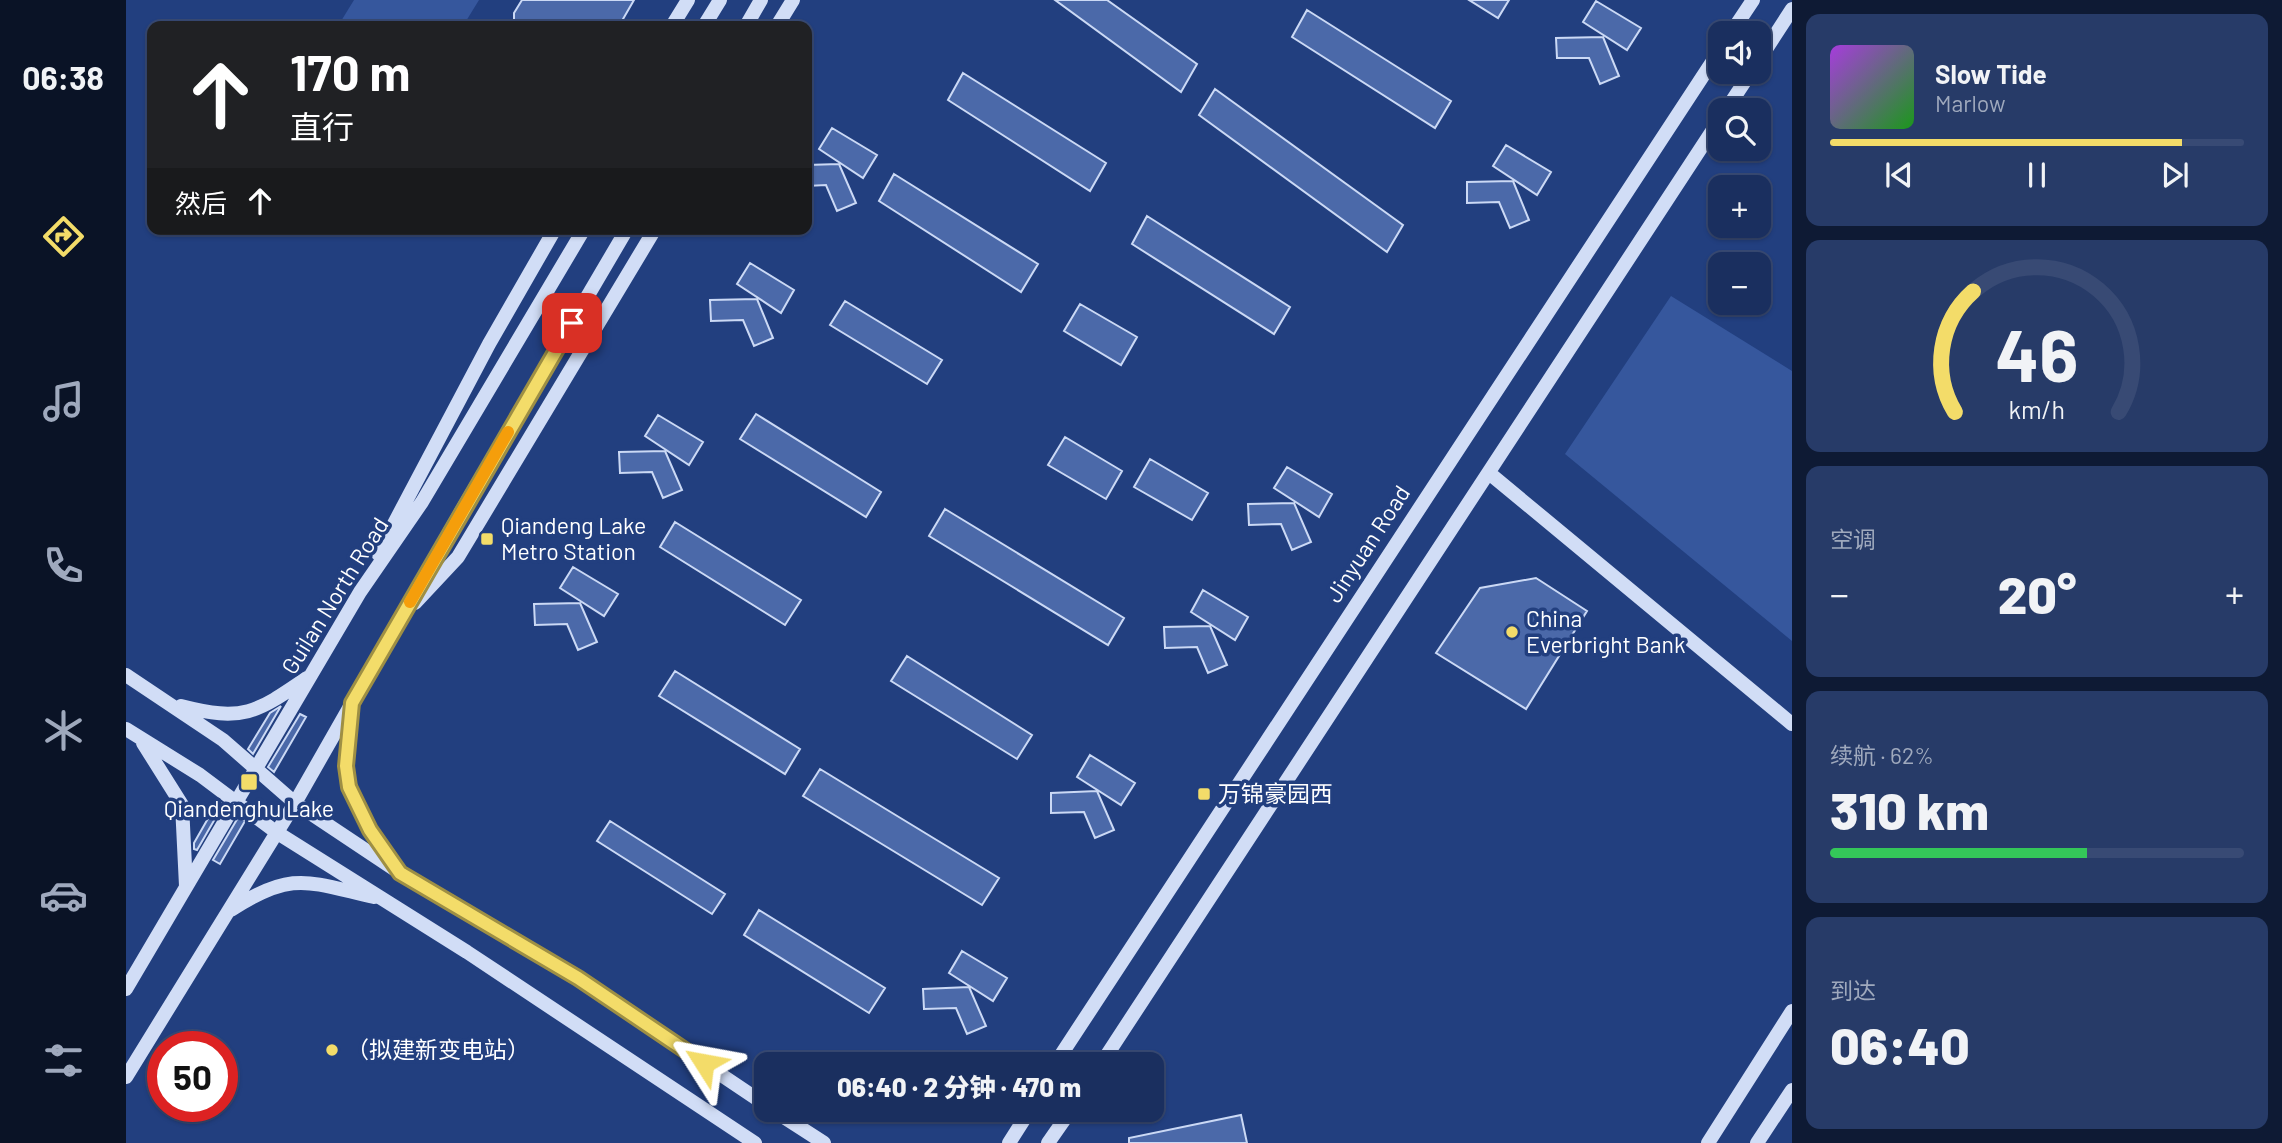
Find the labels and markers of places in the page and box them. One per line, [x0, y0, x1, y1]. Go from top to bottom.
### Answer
pin [542, 293, 602, 353]
place label: Qiandeng Lake Metro Station [501, 511, 646, 565]
marker: Qiandeng Lake Metro Station [479, 531, 495, 547]
place label: China Everbright Bank [1526, 604, 1685, 658]
marker: China Everbright Bank [1504, 624, 1520, 640]
marker: Qiandenghu Lake [239, 772, 259, 792]
place label: 万锦豪园西 [1218, 779, 1333, 807]
marker: 万锦豪园西 [1196, 786, 1212, 802]
place label: Qiandenghu Lake [164, 794, 334, 822]
place label: （拟建新变电站） [346, 1035, 530, 1063]
marker: （拟建新变电站） [324, 1042, 340, 1058]

